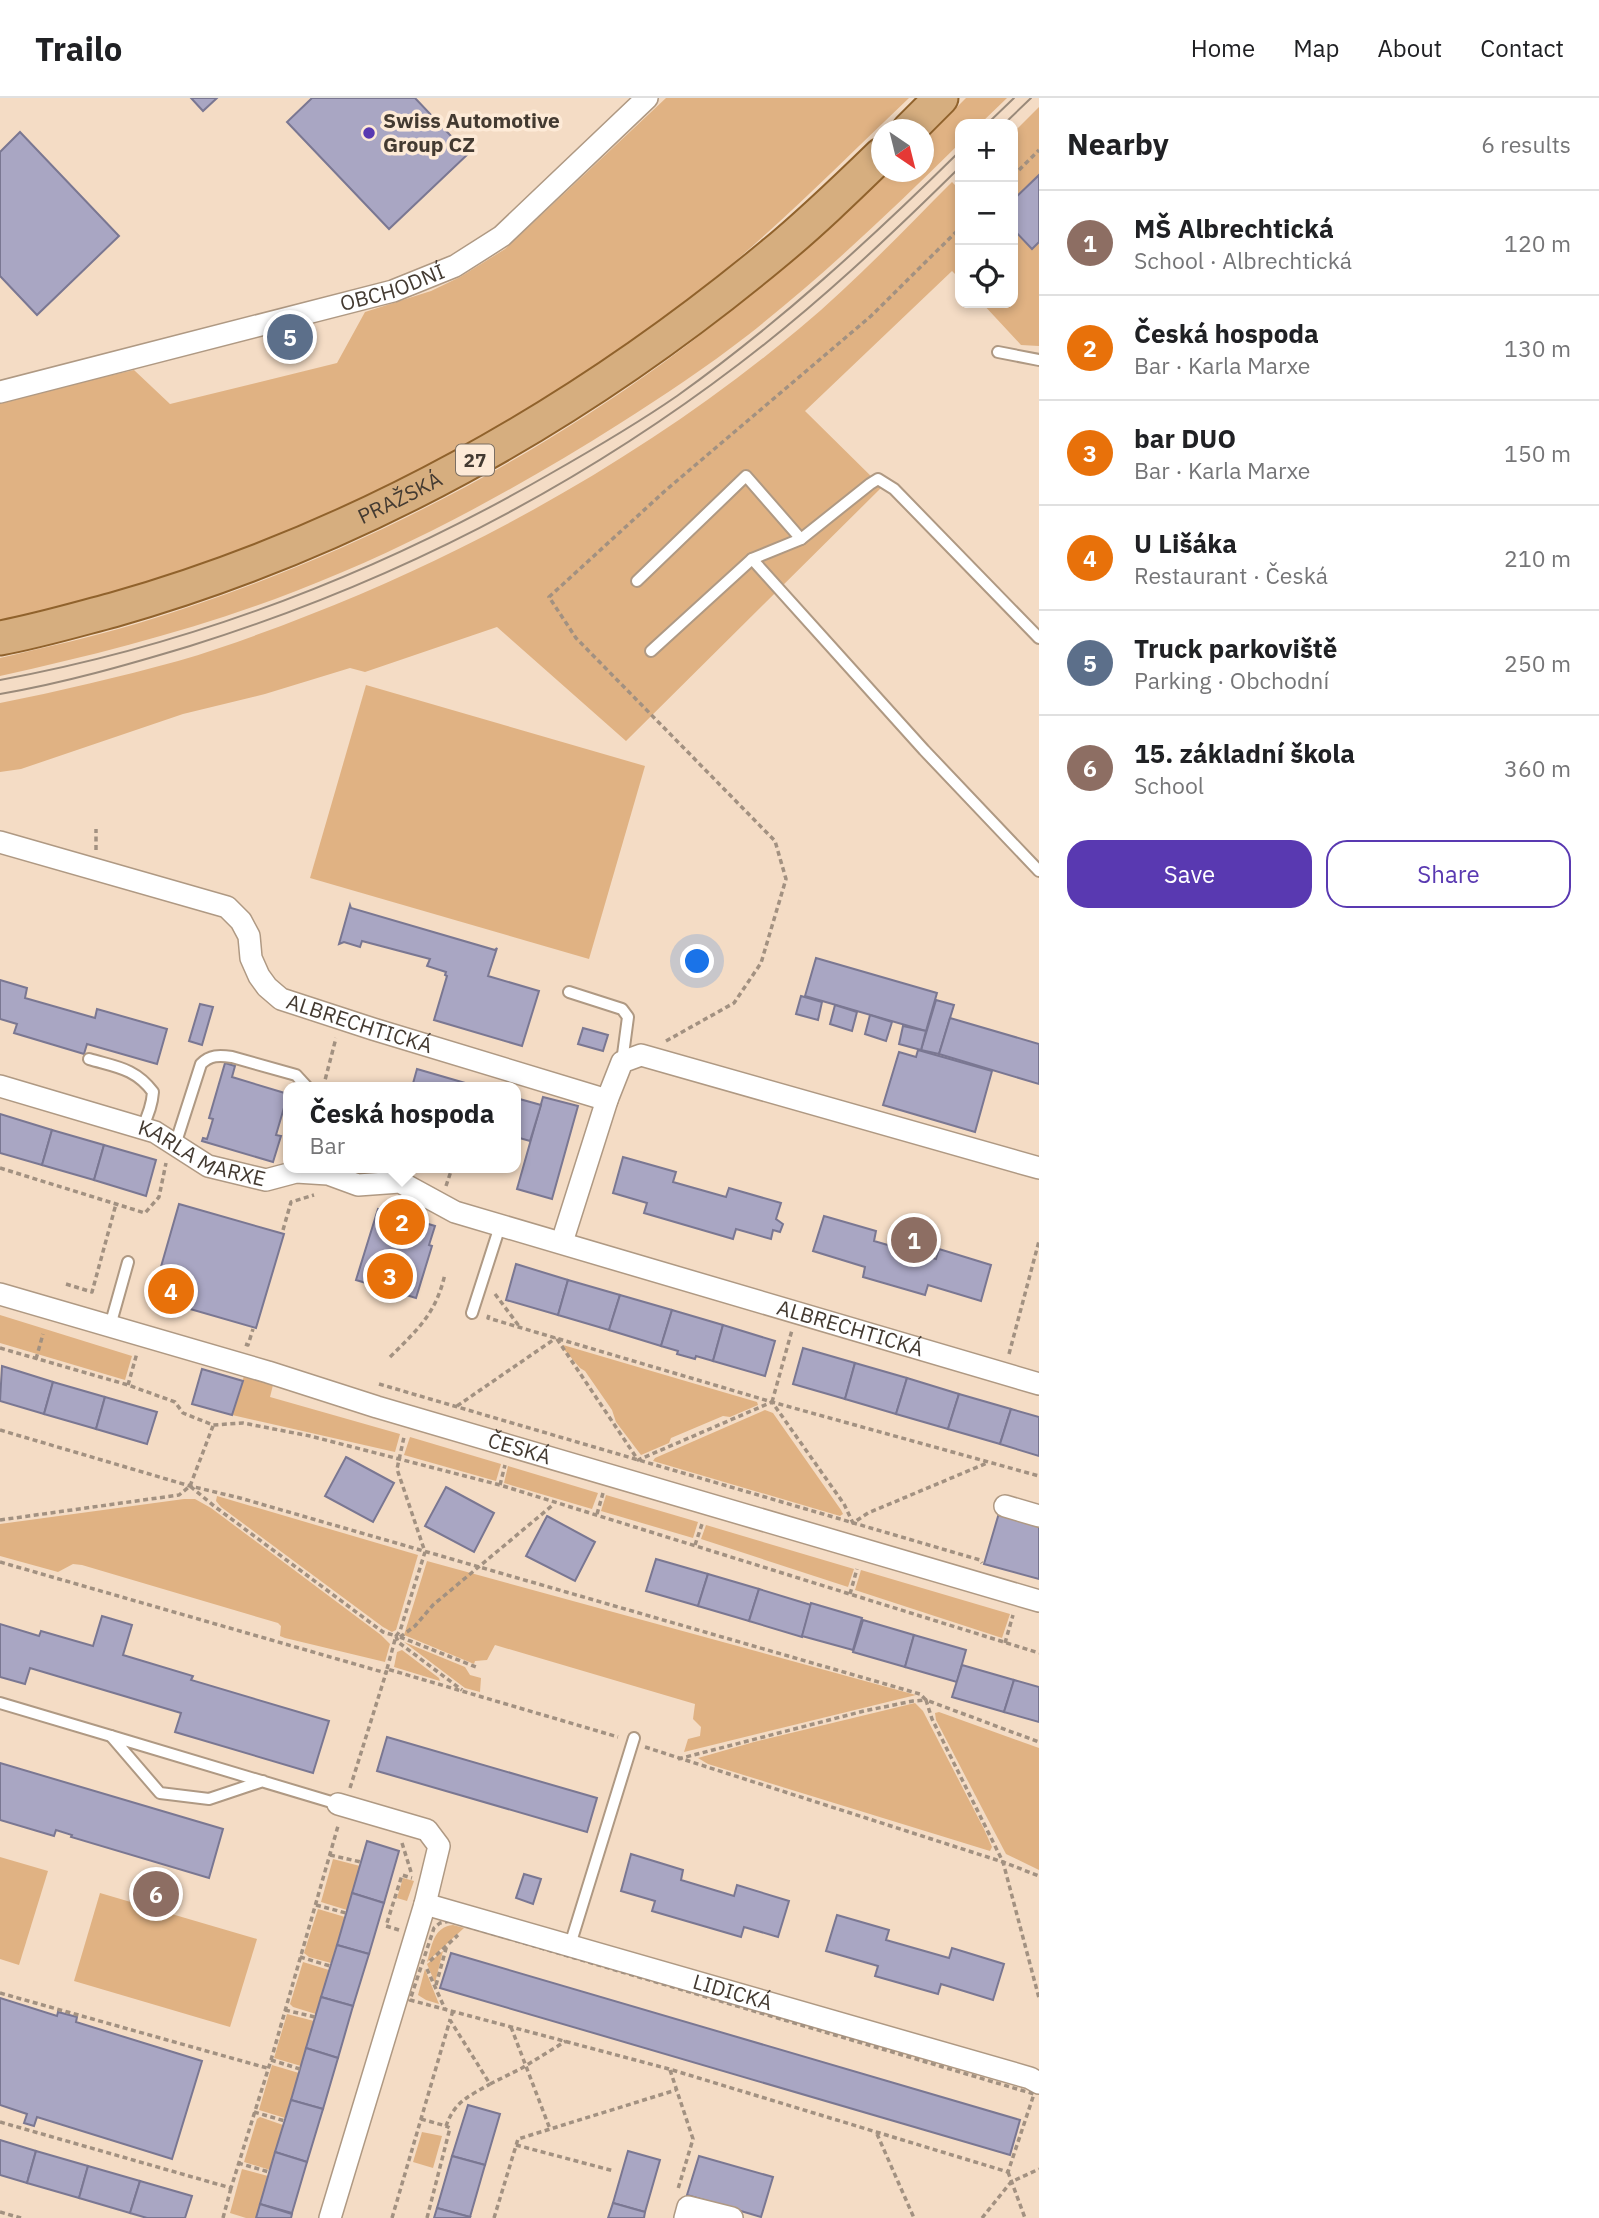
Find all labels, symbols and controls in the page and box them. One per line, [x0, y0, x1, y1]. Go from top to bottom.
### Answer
text: Trailo [35, 27, 122, 70]
text: Home [1191, 32, 1255, 64]
text: Map [1293, 32, 1339, 64]
text: About [1377, 32, 1442, 64]
text: Contact [1480, 32, 1564, 64]
place label: Swiss Automotive Group CZ [383, 106, 560, 158]
north arrow [871, 119, 934, 182]
map controls [955, 119, 1018, 308]
button: + [955, 119, 1018, 182]
text: Nearby [1067, 124, 1169, 163]
marker: Swiss Automotive Group CZ [361, 125, 377, 141]
text: 6 results [1481, 129, 1571, 159]
button: − [955, 182, 1018, 245]
text: MŠ Albrechtická [1134, 211, 1334, 245]
text: 1 [1083, 228, 1097, 258]
text: 120 m [1504, 228, 1571, 258]
button: locate [955, 245, 1018, 308]
text: School · Albrechtická [1134, 245, 1352, 275]
street label: OBCHODNÍ [337, 257, 448, 317]
pin: 5 [267, 311, 313, 363]
text: Česká hospoda [1134, 316, 1319, 350]
text: 2 [1083, 333, 1097, 363]
text: 130 m [1504, 333, 1571, 363]
text: Bar · Karla Marxe [1134, 350, 1310, 380]
text: bar DUO [1134, 421, 1236, 455]
text: 3 [1083, 438, 1097, 468]
text: 150 m [1504, 438, 1571, 468]
road number: 27 [456, 444, 494, 476]
text: Bar · Karla Marxe [1134, 455, 1310, 485]
street label: PRAŽSKÁ [353, 465, 447, 530]
text: U Lišáka [1134, 526, 1237, 560]
text: 4 [1083, 543, 1097, 573]
text: 210 m [1504, 543, 1571, 573]
text: Restaurant · Česká [1134, 560, 1328, 590]
text: Truck parkoviště [1134, 631, 1337, 665]
text: 5 [1083, 648, 1097, 678]
text: 250 m [1504, 648, 1571, 678]
text: Parking · Obchodní [1134, 665, 1329, 695]
text: 15. základní škola [1134, 736, 1355, 770]
text: 6 [1083, 753, 1097, 783]
text: 360 m [1504, 753, 1571, 783]
text: School [1134, 770, 1204, 800]
button: Save [1067, 840, 1312, 908]
button: Share [1326, 840, 1571, 908]
your location [680, 944, 714, 978]
street label: ALBRECHTICKÁ [283, 987, 436, 1059]
popup [283, 1082, 521, 1173]
text: Česká hospoda [310, 1096, 494, 1130]
street label: KARLA MARXE [135, 1113, 269, 1192]
text: Bar [310, 1130, 345, 1160]
pin: 2 [379, 1196, 425, 1248]
pin: 1 [891, 1214, 937, 1266]
pin: 3 [367, 1250, 413, 1302]
pin: 4 [148, 1265, 194, 1317]
street label: ALBRECHTICKÁ [774, 1293, 927, 1362]
street label: ČESKÁ [485, 1425, 554, 1470]
pin: 6 [133, 1868, 179, 1920]
street label: LIDICKÁ [690, 1967, 776, 2016]

